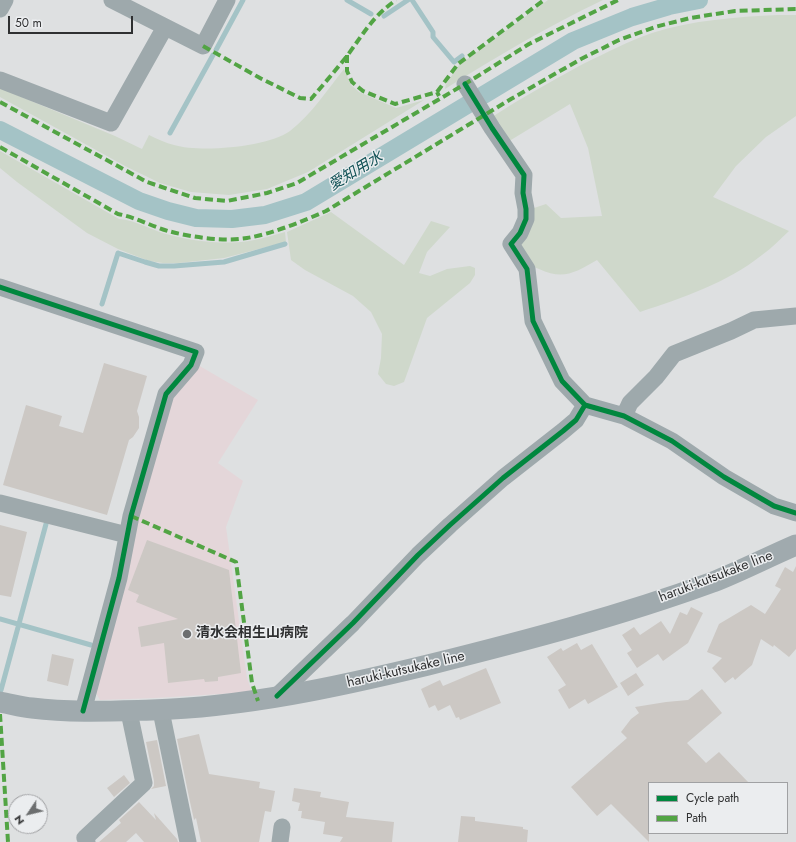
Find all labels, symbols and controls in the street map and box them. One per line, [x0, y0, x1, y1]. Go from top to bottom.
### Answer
scale bar [10, 8, 135, 34]
text: 50 m [15, 14, 42, 32]
water label: 愛知用水 [326, 149, 386, 195]
street label: haruki-kutsukake line [657, 548, 775, 606]
place label: 清水会相生山病院 [196, 626, 308, 642]
marker: 清水会相生山病院 [181, 628, 193, 640]
street label: haruki-kutsukake line [345, 648, 467, 692]
legend [648, 782, 788, 834]
text: Cycle path [686, 789, 739, 807]
north arrow [8, 794, 48, 834]
text: Path [686, 809, 707, 827]
text: N [10, 812, 28, 828]

